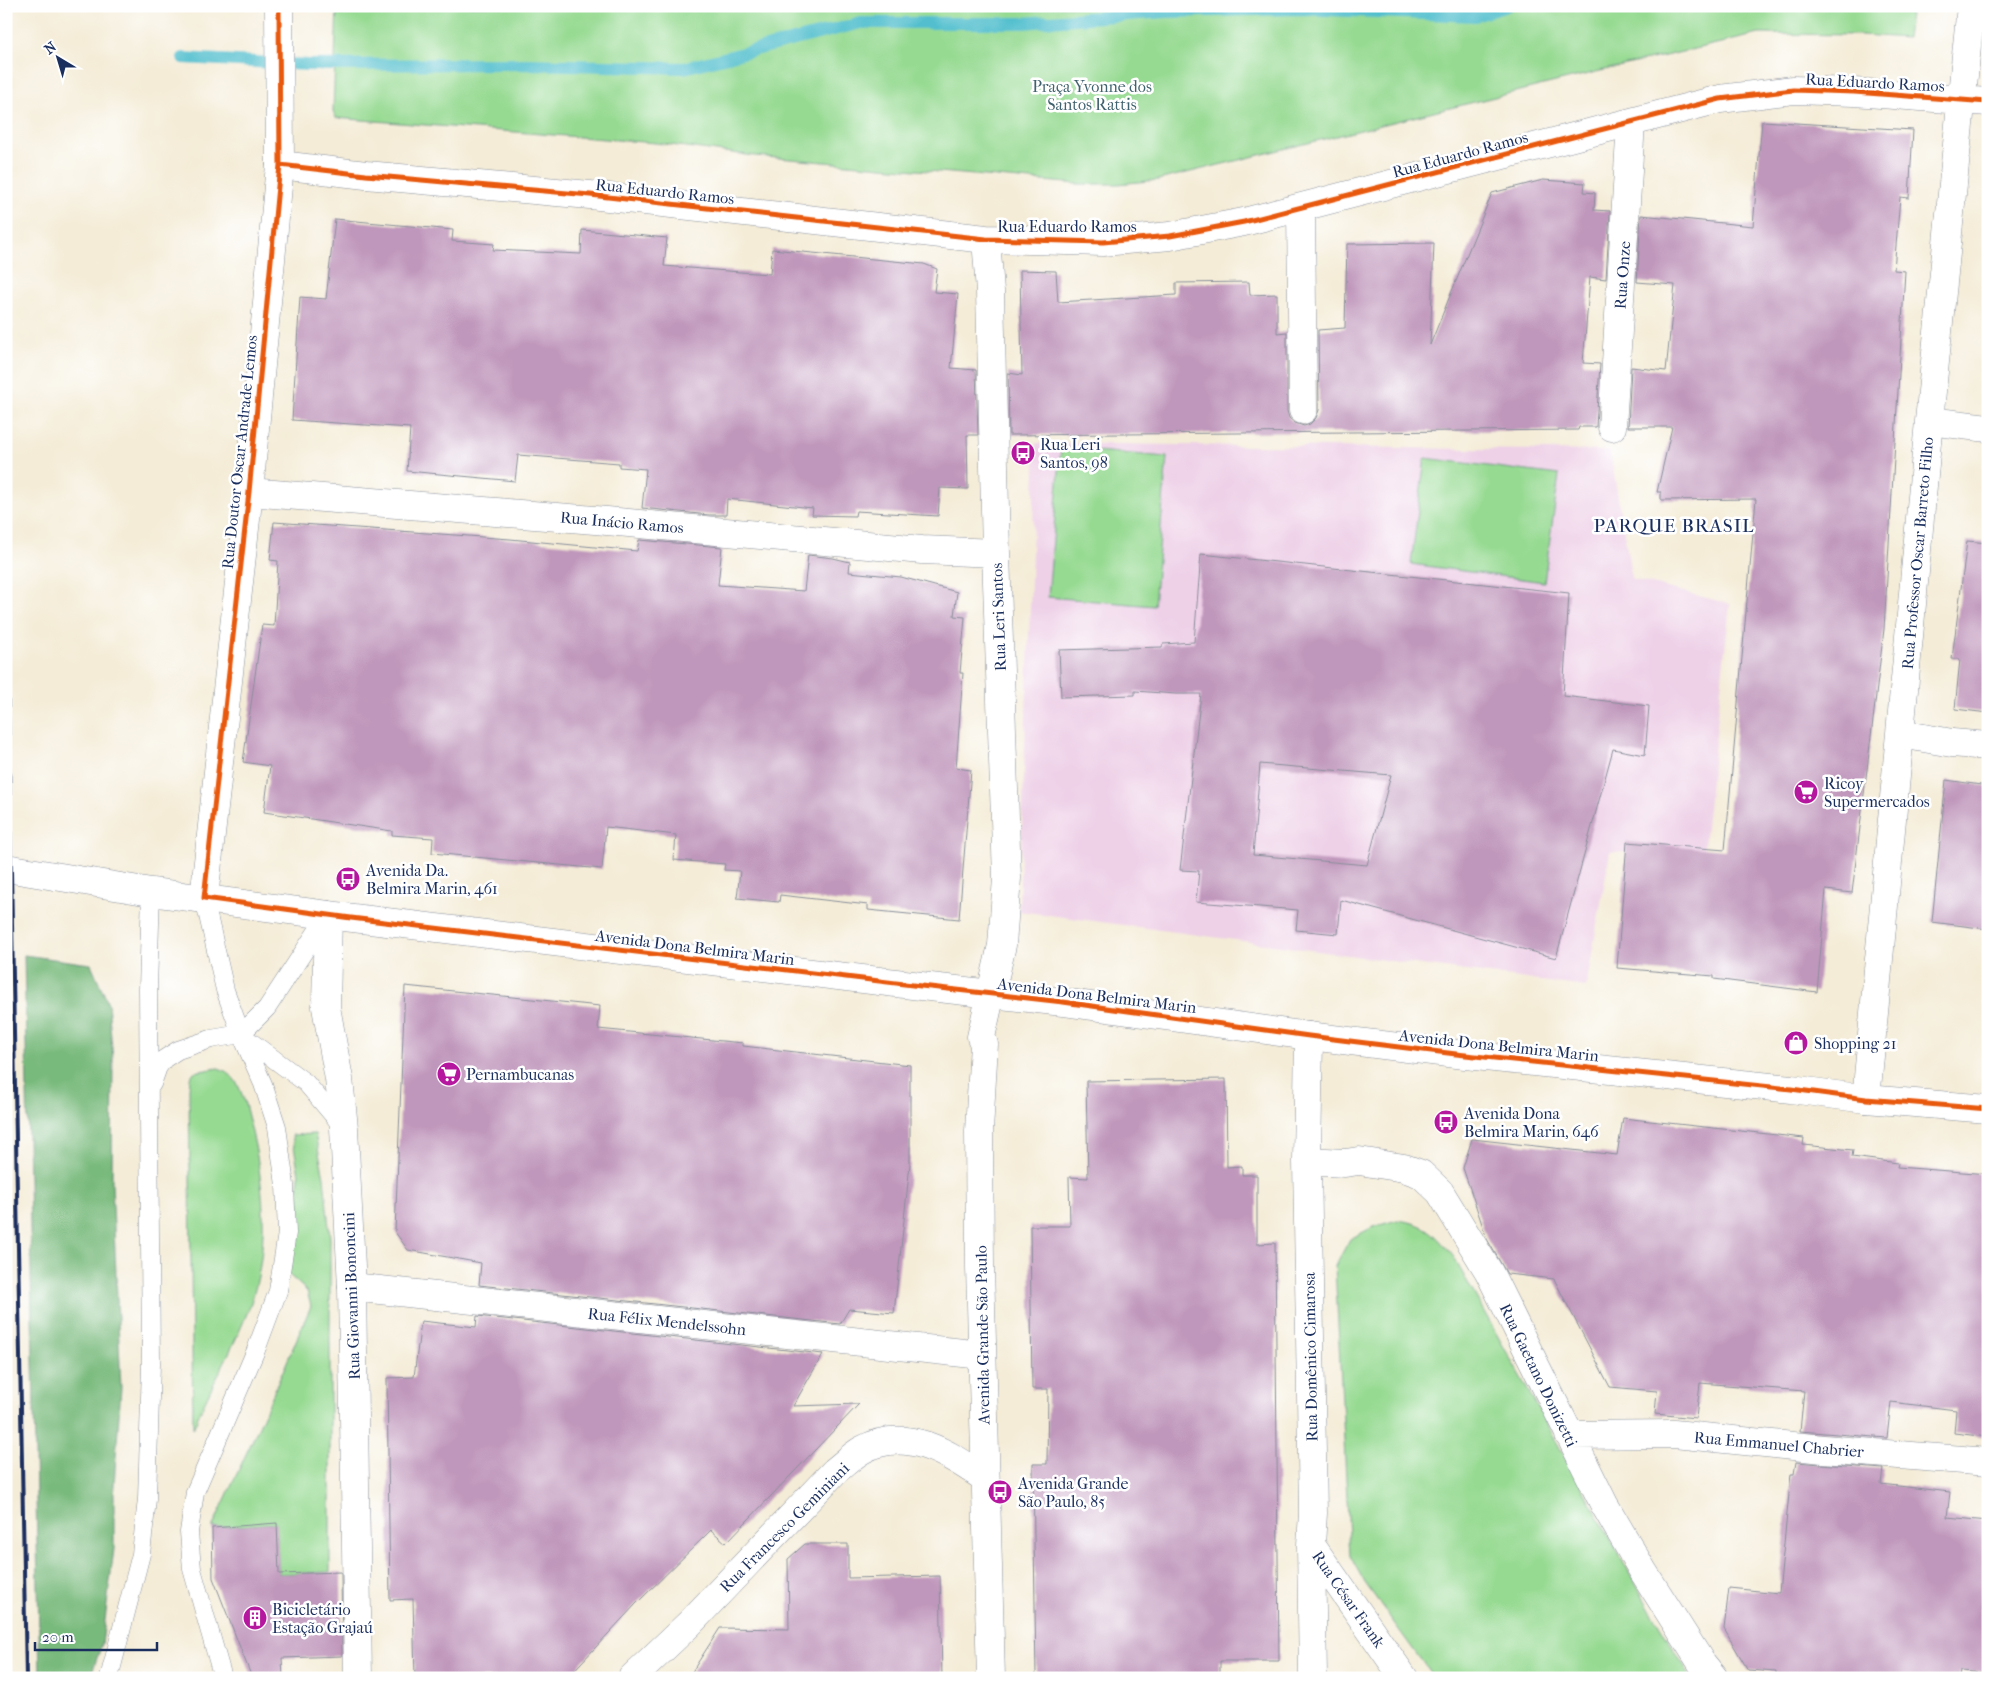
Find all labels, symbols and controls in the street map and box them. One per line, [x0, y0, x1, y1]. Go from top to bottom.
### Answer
north arrow [32, 32, 82, 82]
text: N [41, 38, 60, 58]
street label: Rua Eduardo Ramos [1805, 69, 1945, 96]
park label: Praça Yvonne dos Santos Rattis [1032, 77, 1152, 114]
street label: Rua Eduardo Ramos [1390, 127, 1530, 182]
street label: Rua Eduardo Ramos [595, 175, 735, 208]
street label: Rua Eduardo Ramos [997, 217, 1137, 236]
street label: Rua Onze [1611, 240, 1634, 310]
street label: Rua Doutor Oscar Andrade Lemos [218, 334, 261, 570]
place label: Rua Leri Santos, 98 [1040, 435, 1108, 472]
street label: Rua Professor Oscar Barreto Filho [1898, 436, 1937, 670]
bus stop icon: Rua Leri Santos, 98 [1010, 440, 1036, 466]
street label: Rua Inácio Ramos [559, 508, 685, 537]
district label: PARQUE BRASIL [1593, 515, 1755, 537]
street label: Rua Leri Santos [987, 562, 1010, 671]
place label: Ricoy Supermercados [1824, 774, 1930, 811]
supermarket icon: Ricoy Supermercados [1793, 779, 1819, 805]
place label: Avenida Da. Belmira Marin, 461 [365, 861, 498, 898]
bus stop icon: Avenida Da. Belmira Marin, 461 [335, 866, 361, 892]
street label: Avenida Dona Belmira Marin [593, 926, 796, 969]
street label: Avenida Dona Belmira Marin [995, 974, 1198, 1017]
street label: Avenida Dona Belmira Marin [1397, 1025, 1600, 1066]
shop icon: Shopping 21 [1783, 1030, 1809, 1056]
place label: Shopping 21 [1814, 1034, 1897, 1053]
supermarket icon: Pernambucanas [436, 1061, 462, 1087]
place label: Pernambucanas [466, 1065, 574, 1084]
place label: Avenida Dona Belmira Marin, 646 [1463, 1104, 1599, 1141]
bus stop icon: Avenida Dona Belmira Marin, 646 [1433, 1109, 1459, 1135]
street label: Rua Giovanni Bononcini [339, 1212, 364, 1380]
street label: Avenida Grande São Paulo [971, 1245, 994, 1426]
street label: Rua Domênico Cimarosa [1300, 1272, 1321, 1442]
street label: Rua Gaetano Donizetti [1496, 1300, 1582, 1450]
street label: Rua Félix Mendelssohn [587, 1304, 748, 1339]
street label: Rua Emmanuel Chabrier [1693, 1428, 1865, 1461]
street label: Rua Francesco Geminiani [716, 1458, 853, 1596]
place label: Avenida Grande São Paulo, 85 [1017, 1474, 1129, 1511]
bus stop icon: Avenida Grande São Paulo, 85 [987, 1479, 1013, 1505]
street label: Rua César Frank [1308, 1547, 1389, 1652]
place label: Bicicletário Estação Grajaú [272, 1600, 373, 1637]
building icon: Bicicletário Estação Grajaú [242, 1605, 268, 1631]
scale bar [35, 1619, 158, 1651]
text: 20 m [42, 1628, 74, 1646]

